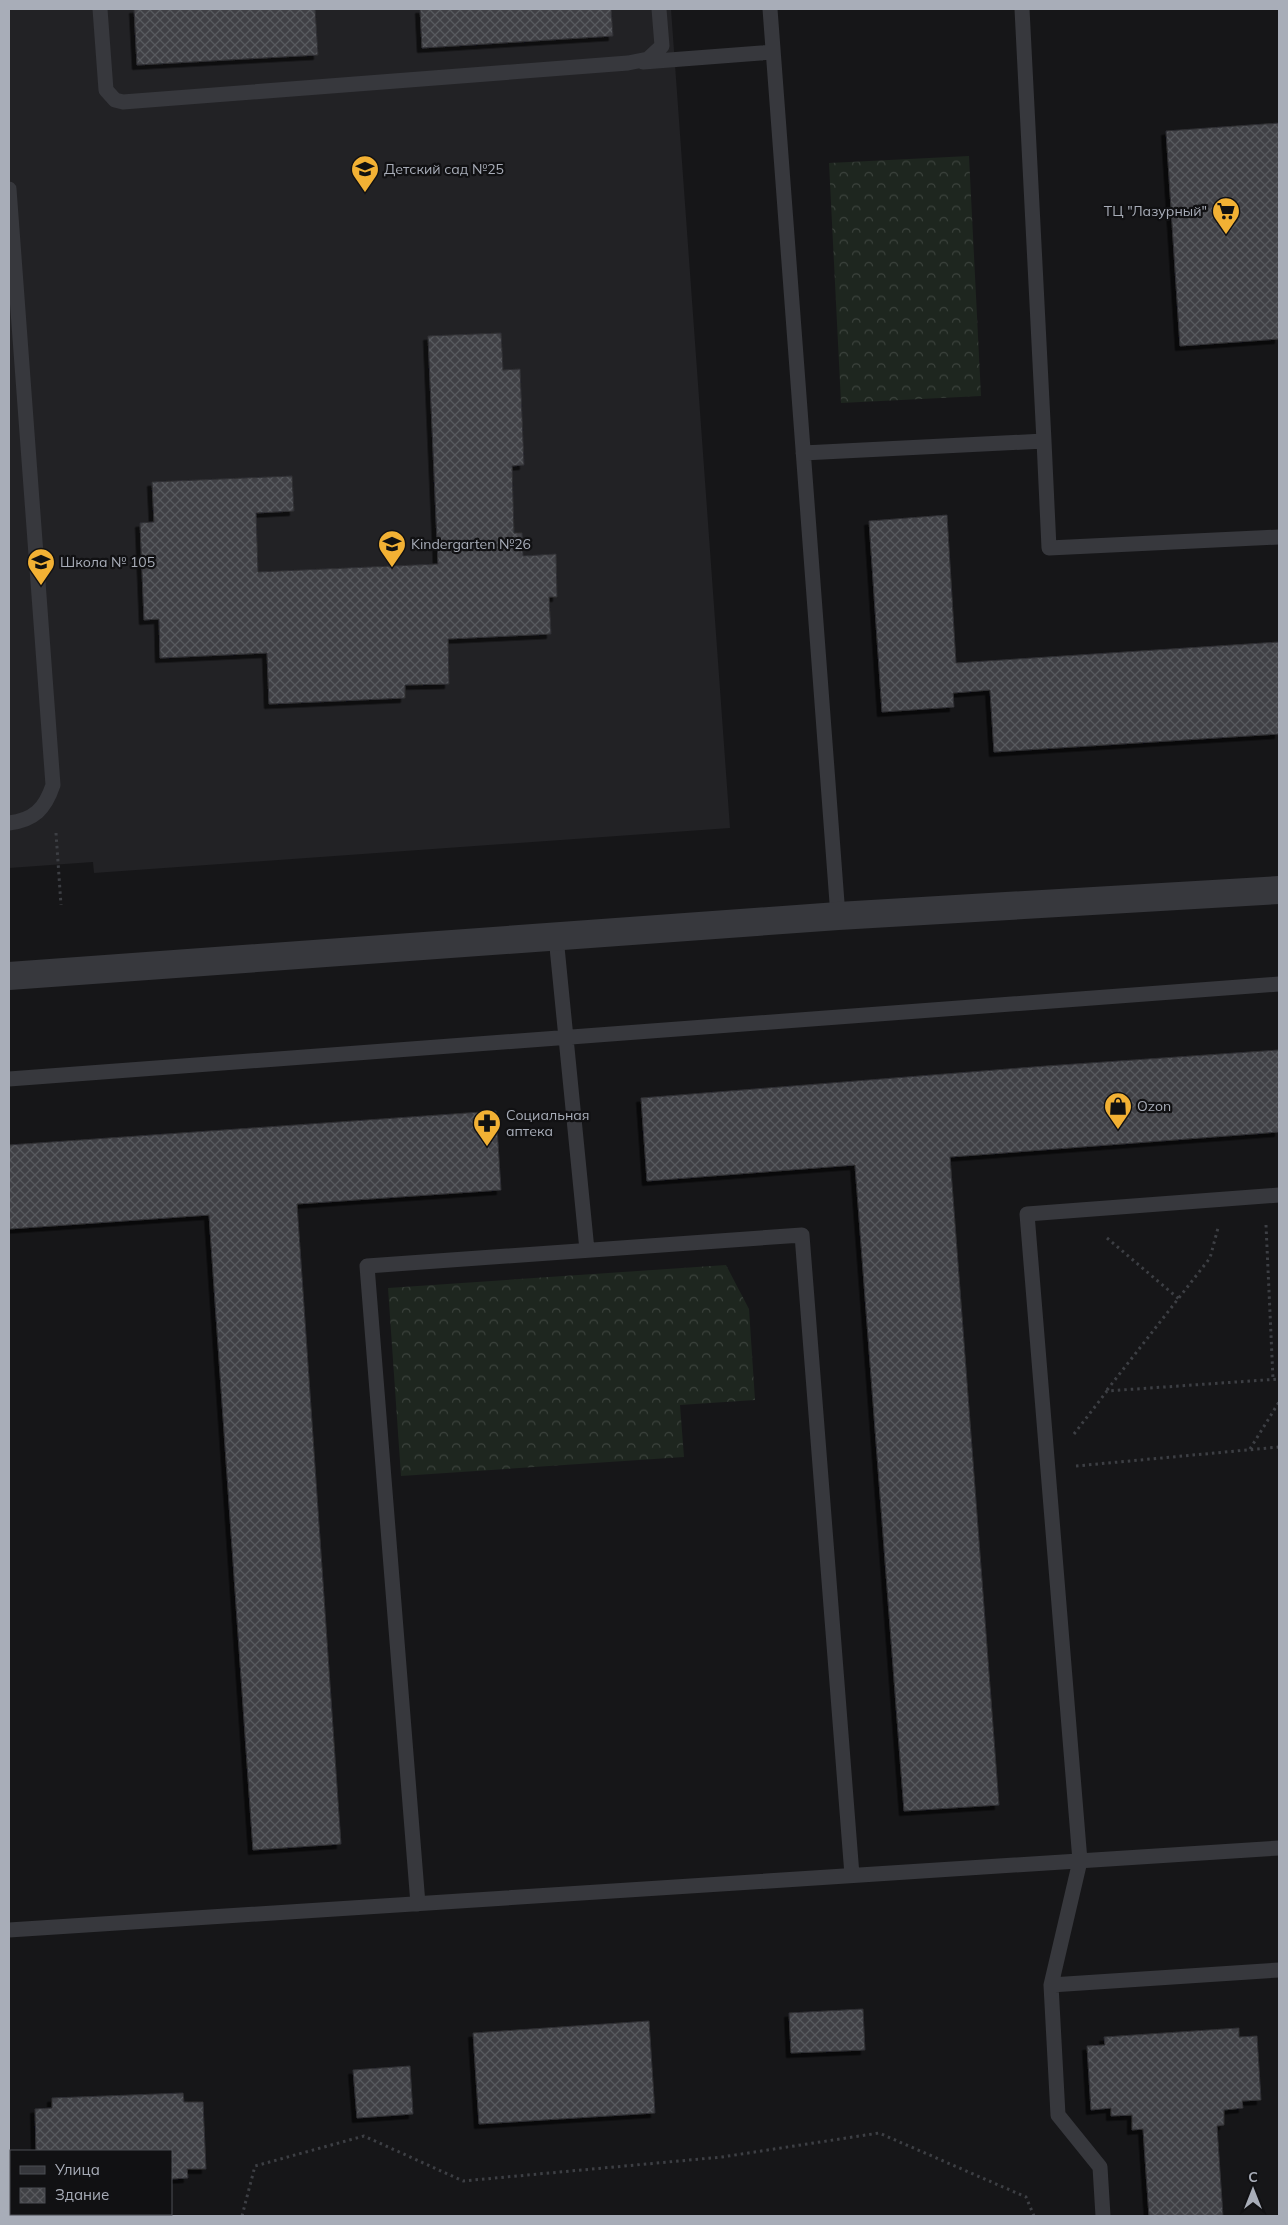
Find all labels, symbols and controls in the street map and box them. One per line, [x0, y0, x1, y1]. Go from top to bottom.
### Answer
school or university icon: Детский сад №25 [350, 154, 380, 193]
place label: Детский сад №25 [384, 160, 504, 178]
supermarket icon: ТЦ "Лазурный" [1211, 196, 1241, 235]
place label: ТЦ "Лазурный" [1104, 202, 1207, 220]
school or university icon: Kindergarten №26 [377, 529, 407, 568]
place label: Kindergarten №26 [411, 535, 531, 553]
school or university icon: Школа № 105 [26, 547, 56, 586]
place label: Школа № 105 [60, 553, 155, 571]
shop icon: Ozon [1103, 1091, 1133, 1130]
place label: Ozon [1137, 1097, 1171, 1115]
place label: Социальная аптека [506, 1106, 590, 1140]
pharmacy icon: Социальная аптека [472, 1108, 502, 1147]
legend [10, 2150, 172, 2215]
text: Улица [54, 2160, 100, 2179]
north arrow [1228, 2165, 1278, 2215]
text: С [1248, 2168, 1258, 2186]
text: Здание [55, 2185, 109, 2204]

